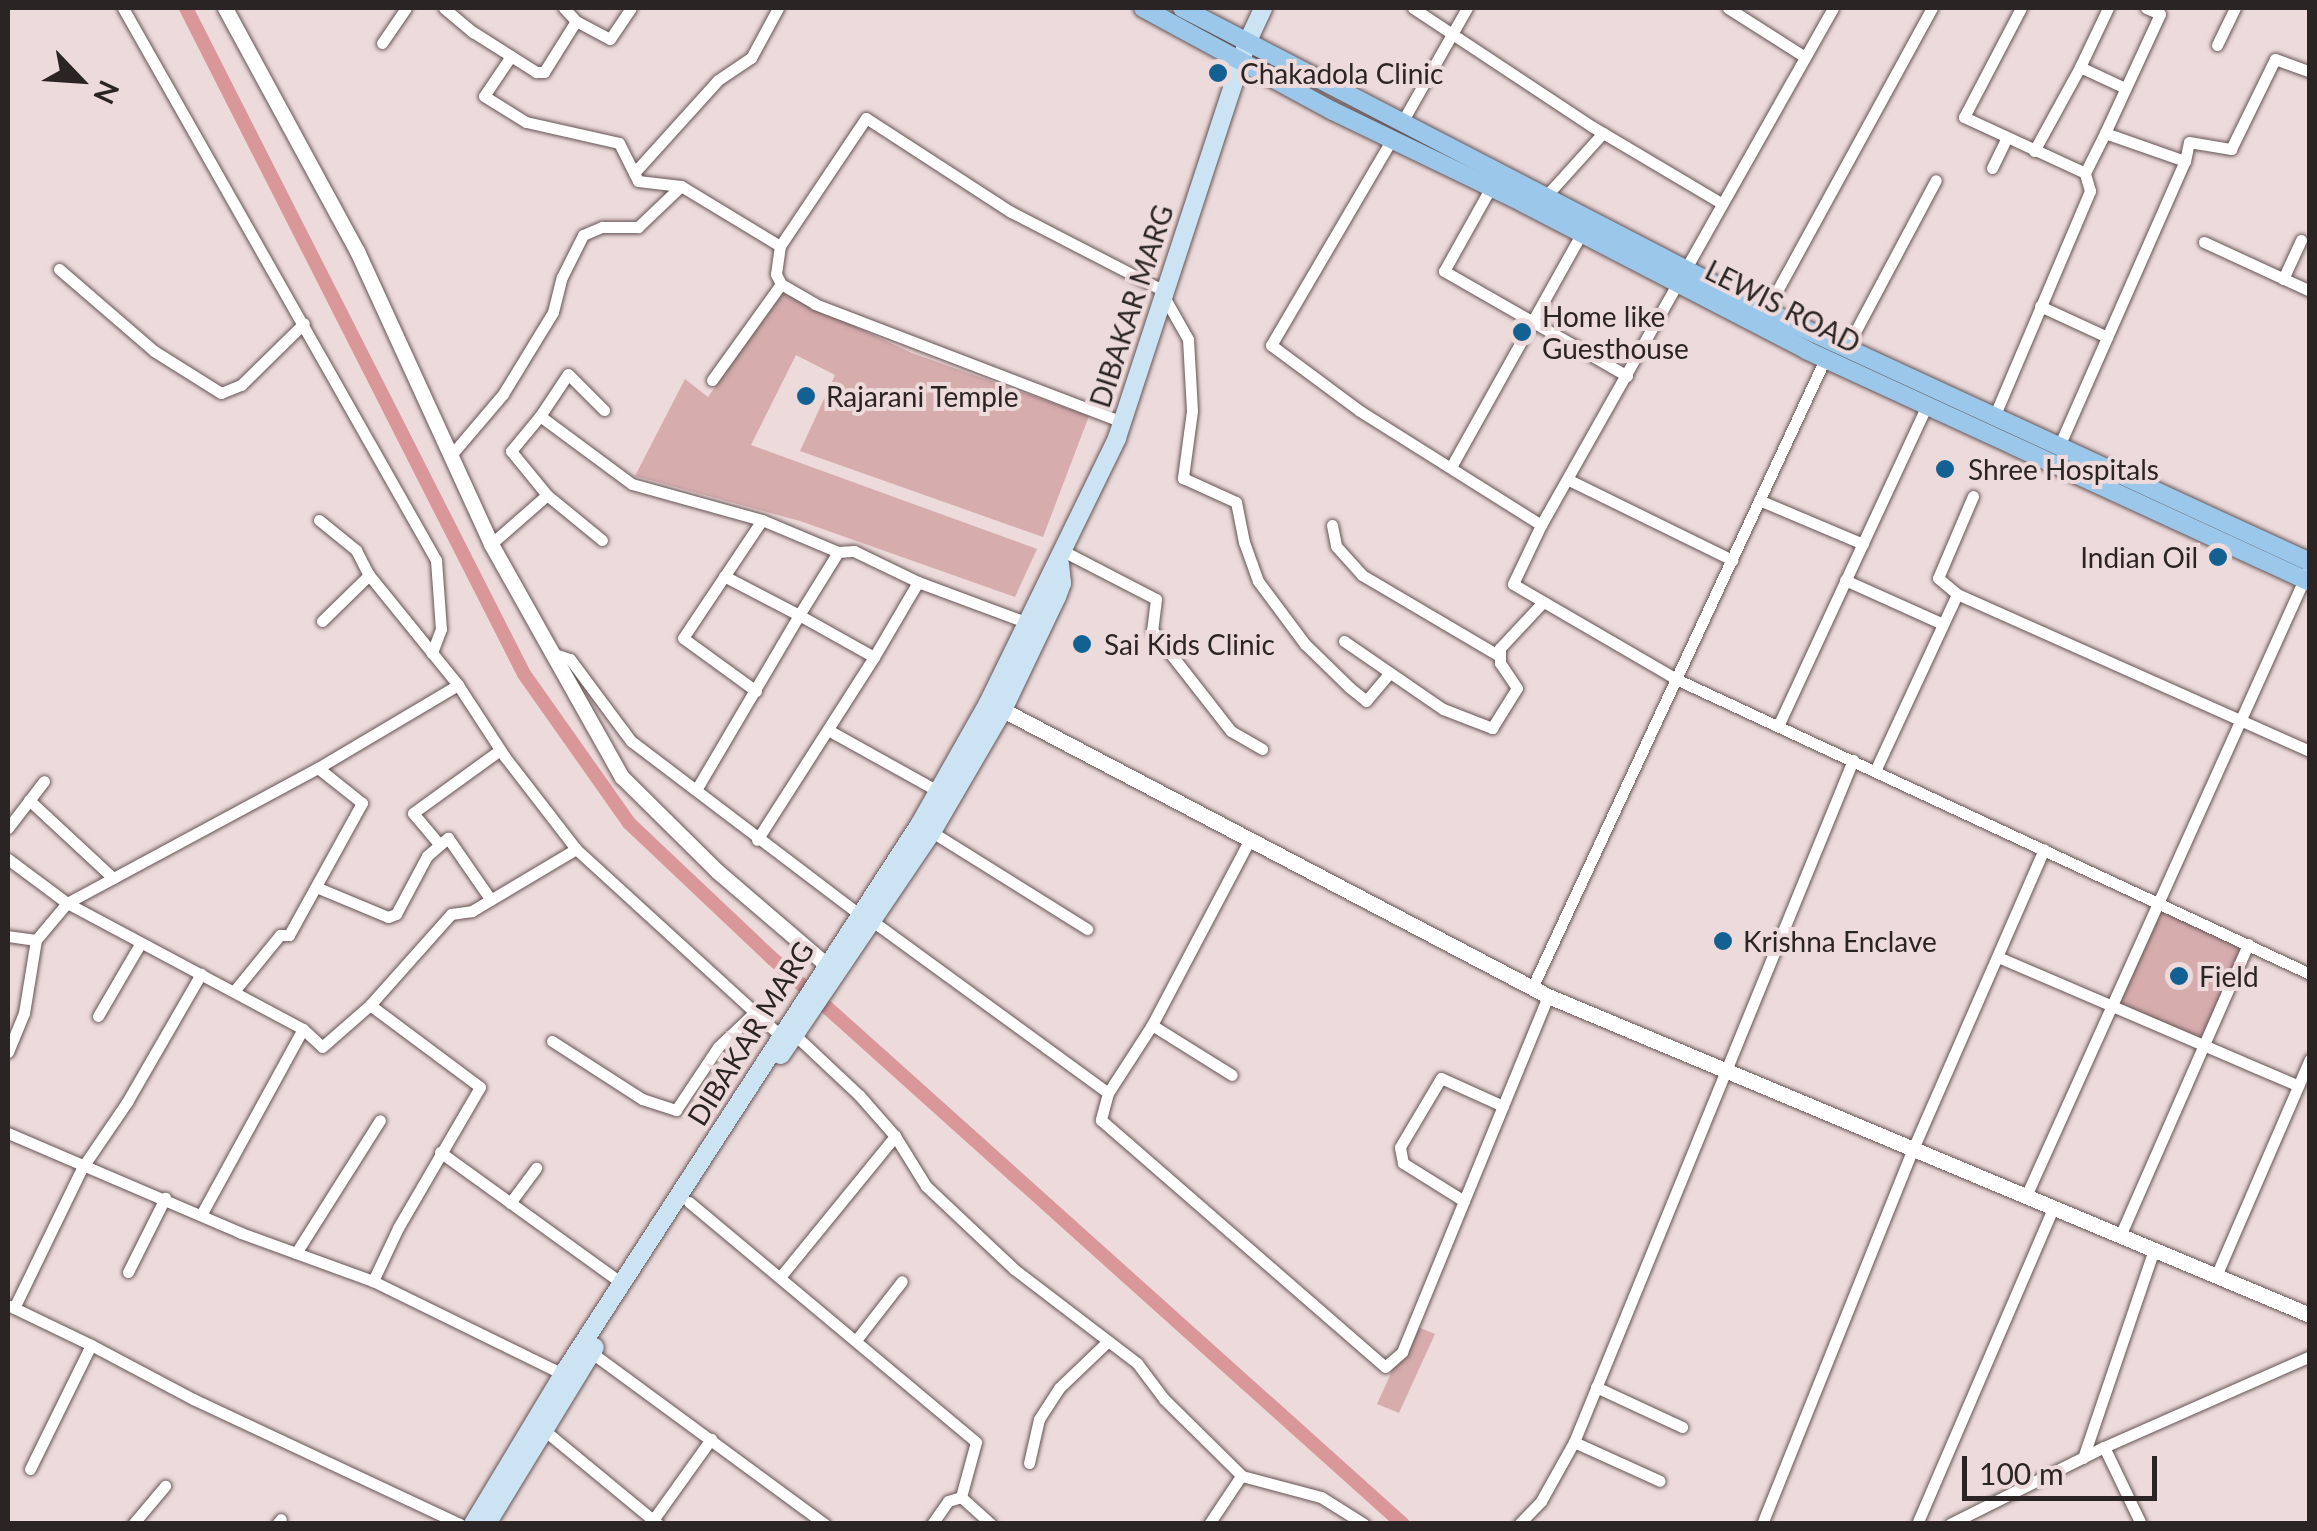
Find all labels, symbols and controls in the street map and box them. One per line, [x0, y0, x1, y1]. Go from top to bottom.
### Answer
north arrow [30, 30, 130, 130]
place label: Chakadola Clinic [1240, 56, 1443, 90]
marker: Chakadola Clinic [1205, 60, 1231, 86]
text: N [87, 76, 127, 110]
street label: DIBAKAR MARG [1082, 201, 1180, 411]
street label: LEWIS ROAD [1700, 253, 1866, 359]
place label: Home like Guesthouse [1542, 299, 1689, 365]
marker: Home like Guesthouse [1511, 321, 1533, 343]
place label: Rajarani Temple [826, 379, 1019, 413]
marker: Rajarani Temple [795, 385, 817, 407]
place label: Shree Hospitals [1968, 452, 2159, 486]
marker: Shree Hospitals [1932, 456, 1958, 482]
place label: Indian Oil [2080, 540, 2198, 574]
marker: Indian Oil [2207, 546, 2229, 568]
place label: Sai Kids Clinic [1104, 627, 1275, 661]
marker: Sai Kids Clinic [1069, 631, 1095, 657]
place label: Krishna Enclave [1743, 924, 1937, 958]
marker: Krishna Enclave [1712, 930, 1734, 952]
street label: DIBAKAR MARG [680, 935, 820, 1131]
place label: Field [2199, 959, 2259, 993]
marker: Field [2168, 965, 2190, 987]
scale bar [1967, 1436, 2162, 1498]
text: 100 m [1979, 1455, 2064, 1491]

